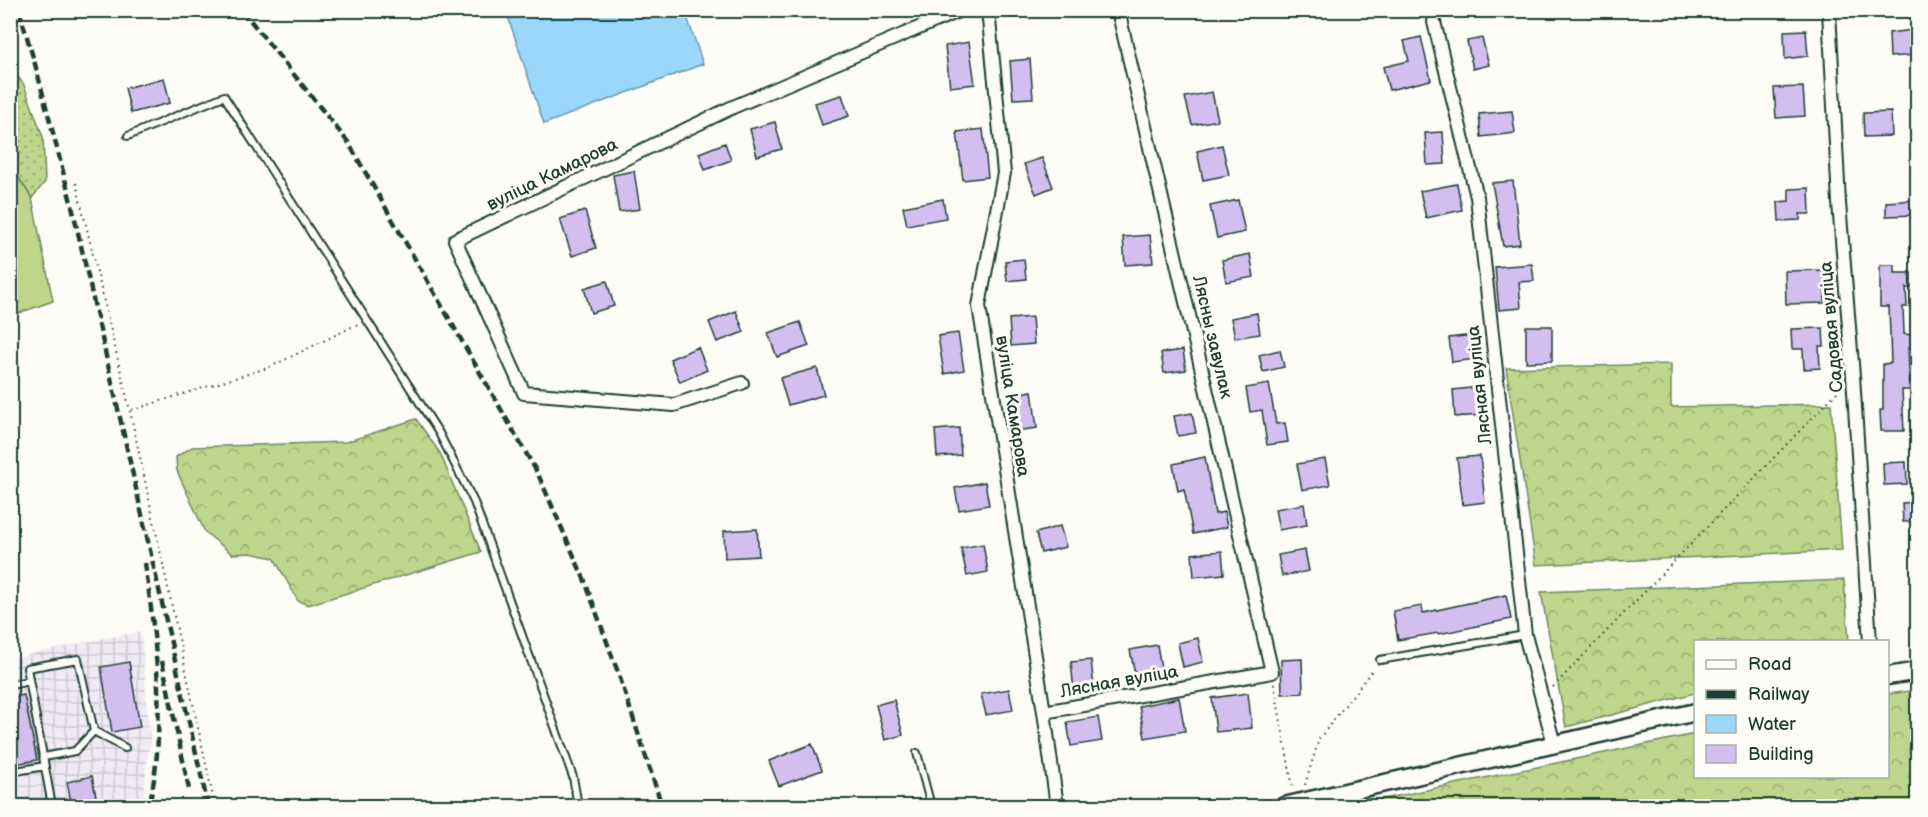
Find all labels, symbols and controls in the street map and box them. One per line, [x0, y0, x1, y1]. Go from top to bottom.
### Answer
street label: вуліца Камарова [483, 134, 621, 215]
street label: Садовая вуліца [1815, 260, 1848, 393]
street label: Лясны завулак [1188, 273, 1237, 401]
street label: Лясная вуліца [1463, 324, 1496, 446]
street label: вуліца Камарова [991, 334, 1034, 479]
legend [1694, 640, 1889, 778]
text: Road [1748, 654, 1792, 675]
street label: Лясная вуліца [1057, 661, 1180, 702]
text: Railway [1748, 684, 1810, 705]
text: Water [1748, 714, 1796, 735]
text: Building [1748, 744, 1814, 765]

